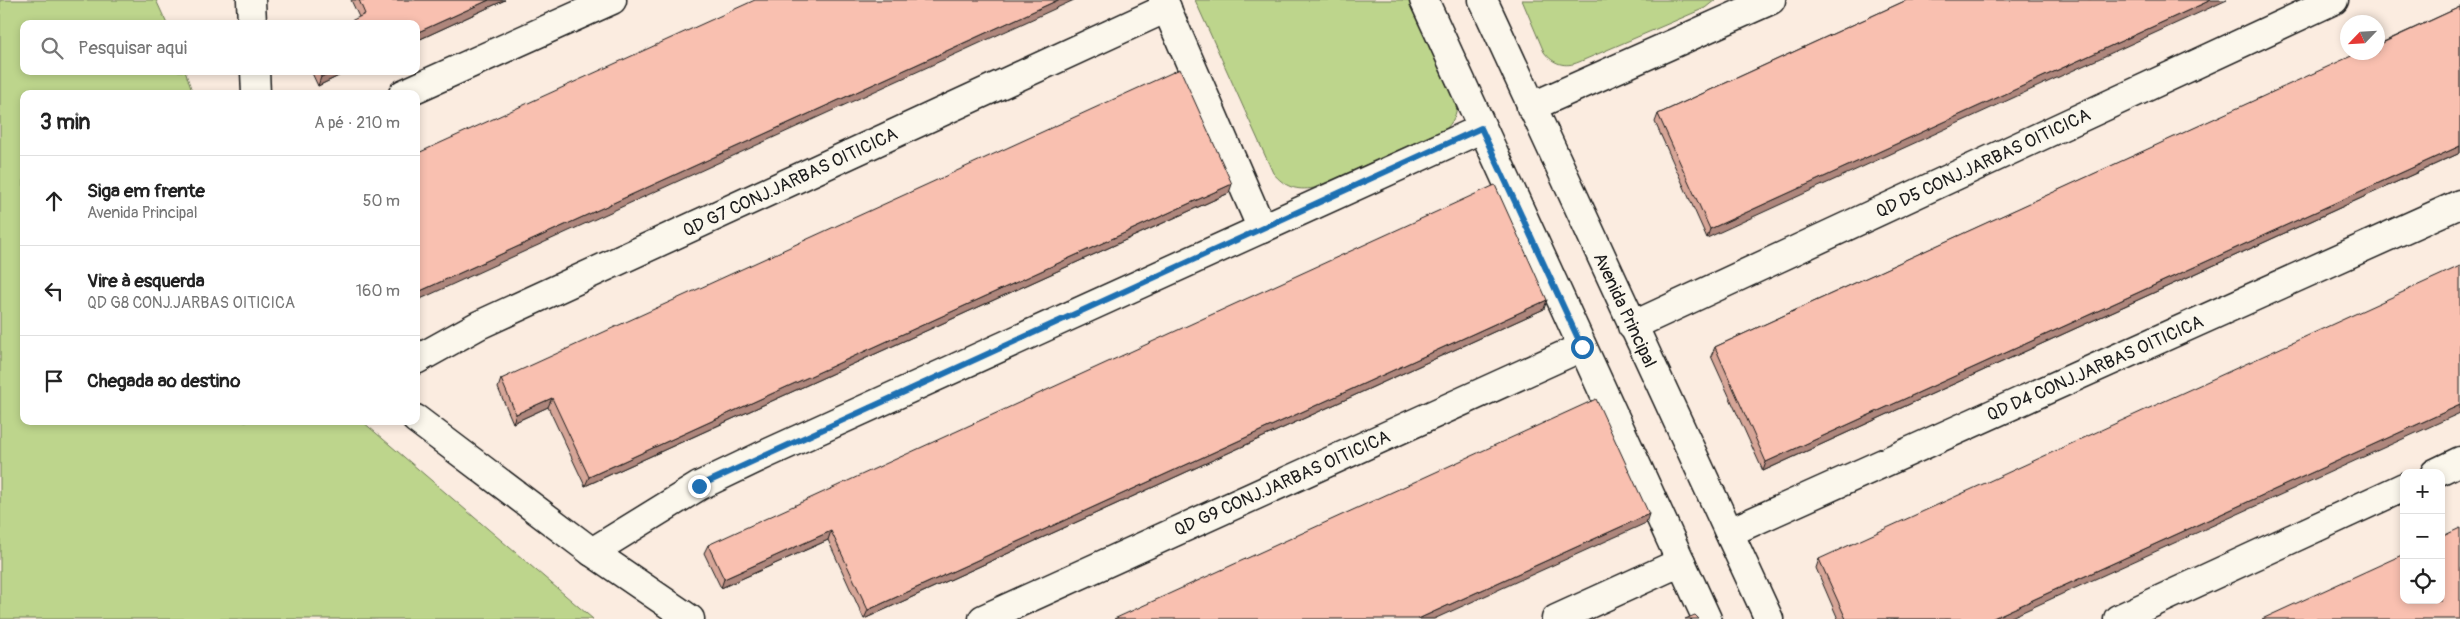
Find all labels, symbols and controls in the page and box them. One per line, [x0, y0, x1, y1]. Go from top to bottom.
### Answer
north arrow [2340, 15, 2385, 60]
search box [20, 20, 420, 75]
icon: search [38, 34, 66, 62]
text: Pesquisar aqui [78, 36, 187, 60]
street label: QD D5 CONJ.JARBAS OITICICA [1872, 103, 2095, 223]
text: 3 min [40, 109, 90, 136]
text: A pé · 210 m [314, 113, 400, 133]
street label: QD G7 CONJ.JARBAS OITICICA [679, 122, 902, 242]
text: Siga em frente [87, 179, 205, 203]
icon: ahead [40, 187, 68, 215]
text: 50 m [363, 191, 400, 211]
text: Avenida Principal [87, 203, 198, 223]
street label: Avenida Principal [1588, 249, 1661, 371]
text: Vire à esquerda [87, 269, 205, 293]
icon: left [40, 277, 68, 305]
text: 160 m [356, 281, 400, 301]
text: QD G8 CONJ.JARBAS OITICICA [87, 293, 295, 313]
street label: QD D4 CONJ.JARBAS OITICICA [1983, 310, 2208, 427]
route start [1571, 336, 1594, 359]
icon: arrive [40, 367, 68, 395]
text: Chegada ao destino [87, 369, 240, 393]
street label: QD G9 CONJ.JARBAS OITICICA [1170, 425, 1394, 542]
map controls [2400, 469, 2445, 604]
button: + [2400, 469, 2445, 514]
route end [688, 475, 711, 498]
button: − [2400, 514, 2445, 559]
button: locate [2400, 559, 2445, 604]

